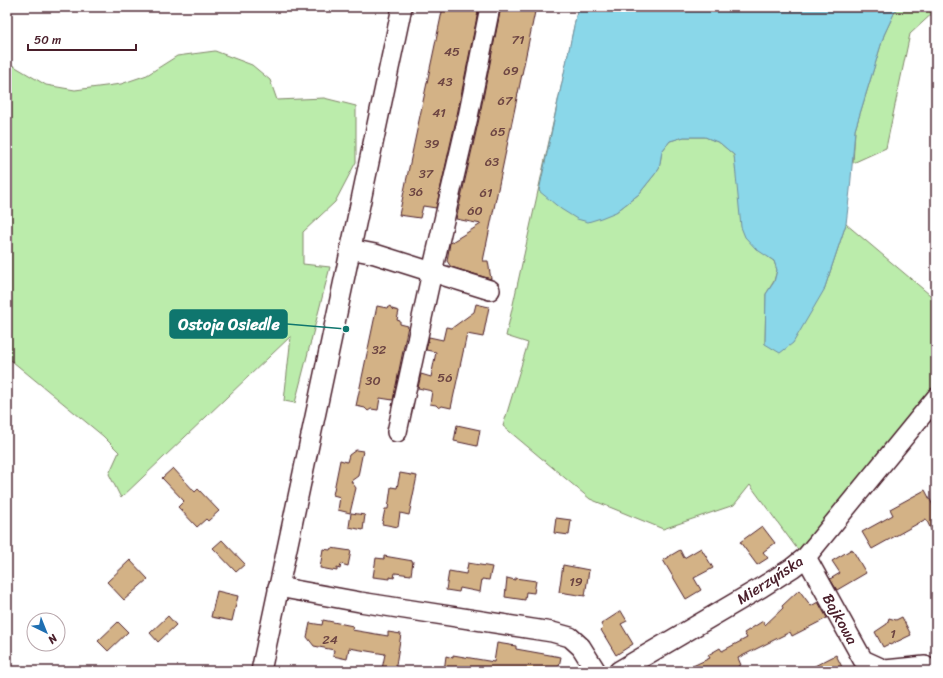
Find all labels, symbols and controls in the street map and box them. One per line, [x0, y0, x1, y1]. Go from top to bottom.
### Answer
scale bar [28, 26, 136, 52]
house number: 71 [511, 28, 525, 51]
text: 50 m [34, 29, 61, 51]
house number: 45 [444, 40, 460, 63]
house number: 69 [503, 59, 519, 82]
house number: 43 [437, 70, 453, 93]
house number: 67 [498, 89, 514, 112]
house number: 41 [432, 101, 446, 124]
house number: 65 [490, 120, 506, 143]
house number: 39 [424, 132, 440, 155]
house number: 63 [485, 150, 499, 173]
house number: 37 [419, 162, 435, 185]
house number: 36 [409, 180, 423, 203]
house number: 61 [480, 181, 493, 204]
house number: 60 [467, 199, 483, 222]
callout: Ostoja Osiedle [170, 310, 287, 338]
text: Ostoja Osiedle [177, 310, 280, 339]
house number: 32 [372, 338, 387, 361]
house number: 56 [437, 366, 453, 389]
house number: 30 [365, 369, 381, 392]
street label: Mierzyńska [731, 548, 809, 611]
house number: 19 [569, 570, 583, 593]
street label: Bajkowa [815, 588, 865, 650]
north arrow [26, 612, 66, 652]
house number: 1 [890, 622, 896, 645]
house number: 24 [322, 628, 338, 651]
text: N [43, 629, 62, 649]

